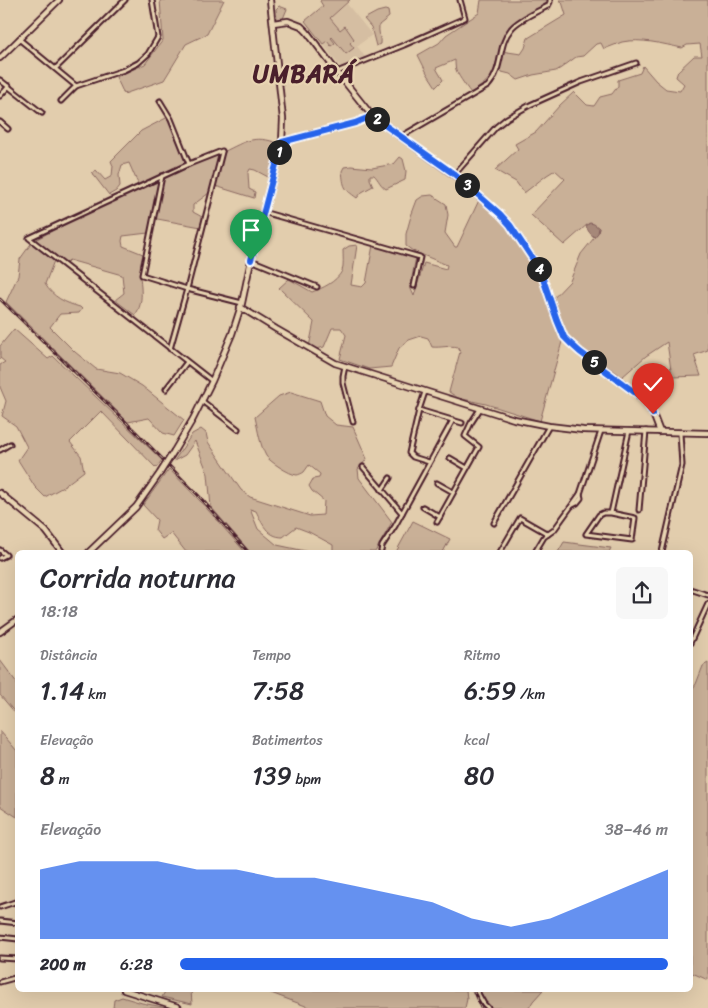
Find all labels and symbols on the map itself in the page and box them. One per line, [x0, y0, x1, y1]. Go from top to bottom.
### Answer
district label: UMBARÁ [253, 53, 358, 95]
pin: 2 [364, 106, 390, 132]
pin: 1 [266, 140, 292, 164]
pin: 3 [454, 172, 480, 198]
pin [230, 209, 272, 260]
pin: 4 [526, 256, 552, 282]
pin: 5 [582, 350, 606, 374]
pin [632, 363, 674, 414]

